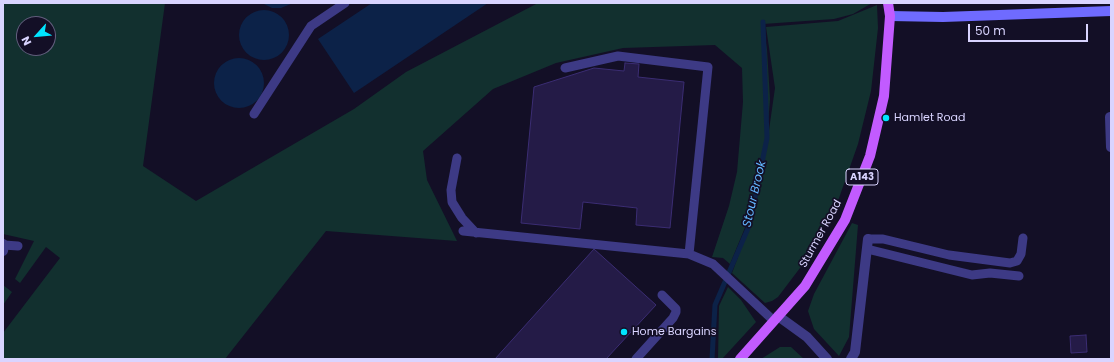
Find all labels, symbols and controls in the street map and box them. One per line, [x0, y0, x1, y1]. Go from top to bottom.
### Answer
north arrow [16, 16, 56, 56]
scale bar [970, 16, 1090, 42]
text: 50 m [975, 22, 1006, 39]
text: N [17, 34, 35, 48]
place label: Hamlet Road [894, 111, 965, 125]
marker: Hamlet Road [881, 113, 891, 123]
water label: Stour Brook [740, 159, 770, 229]
road number: A143 [846, 169, 878, 185]
street label: Sturmer Road [797, 198, 845, 270]
place label: Home Bargains [632, 325, 716, 339]
marker: Home Bargains [619, 327, 629, 337]

